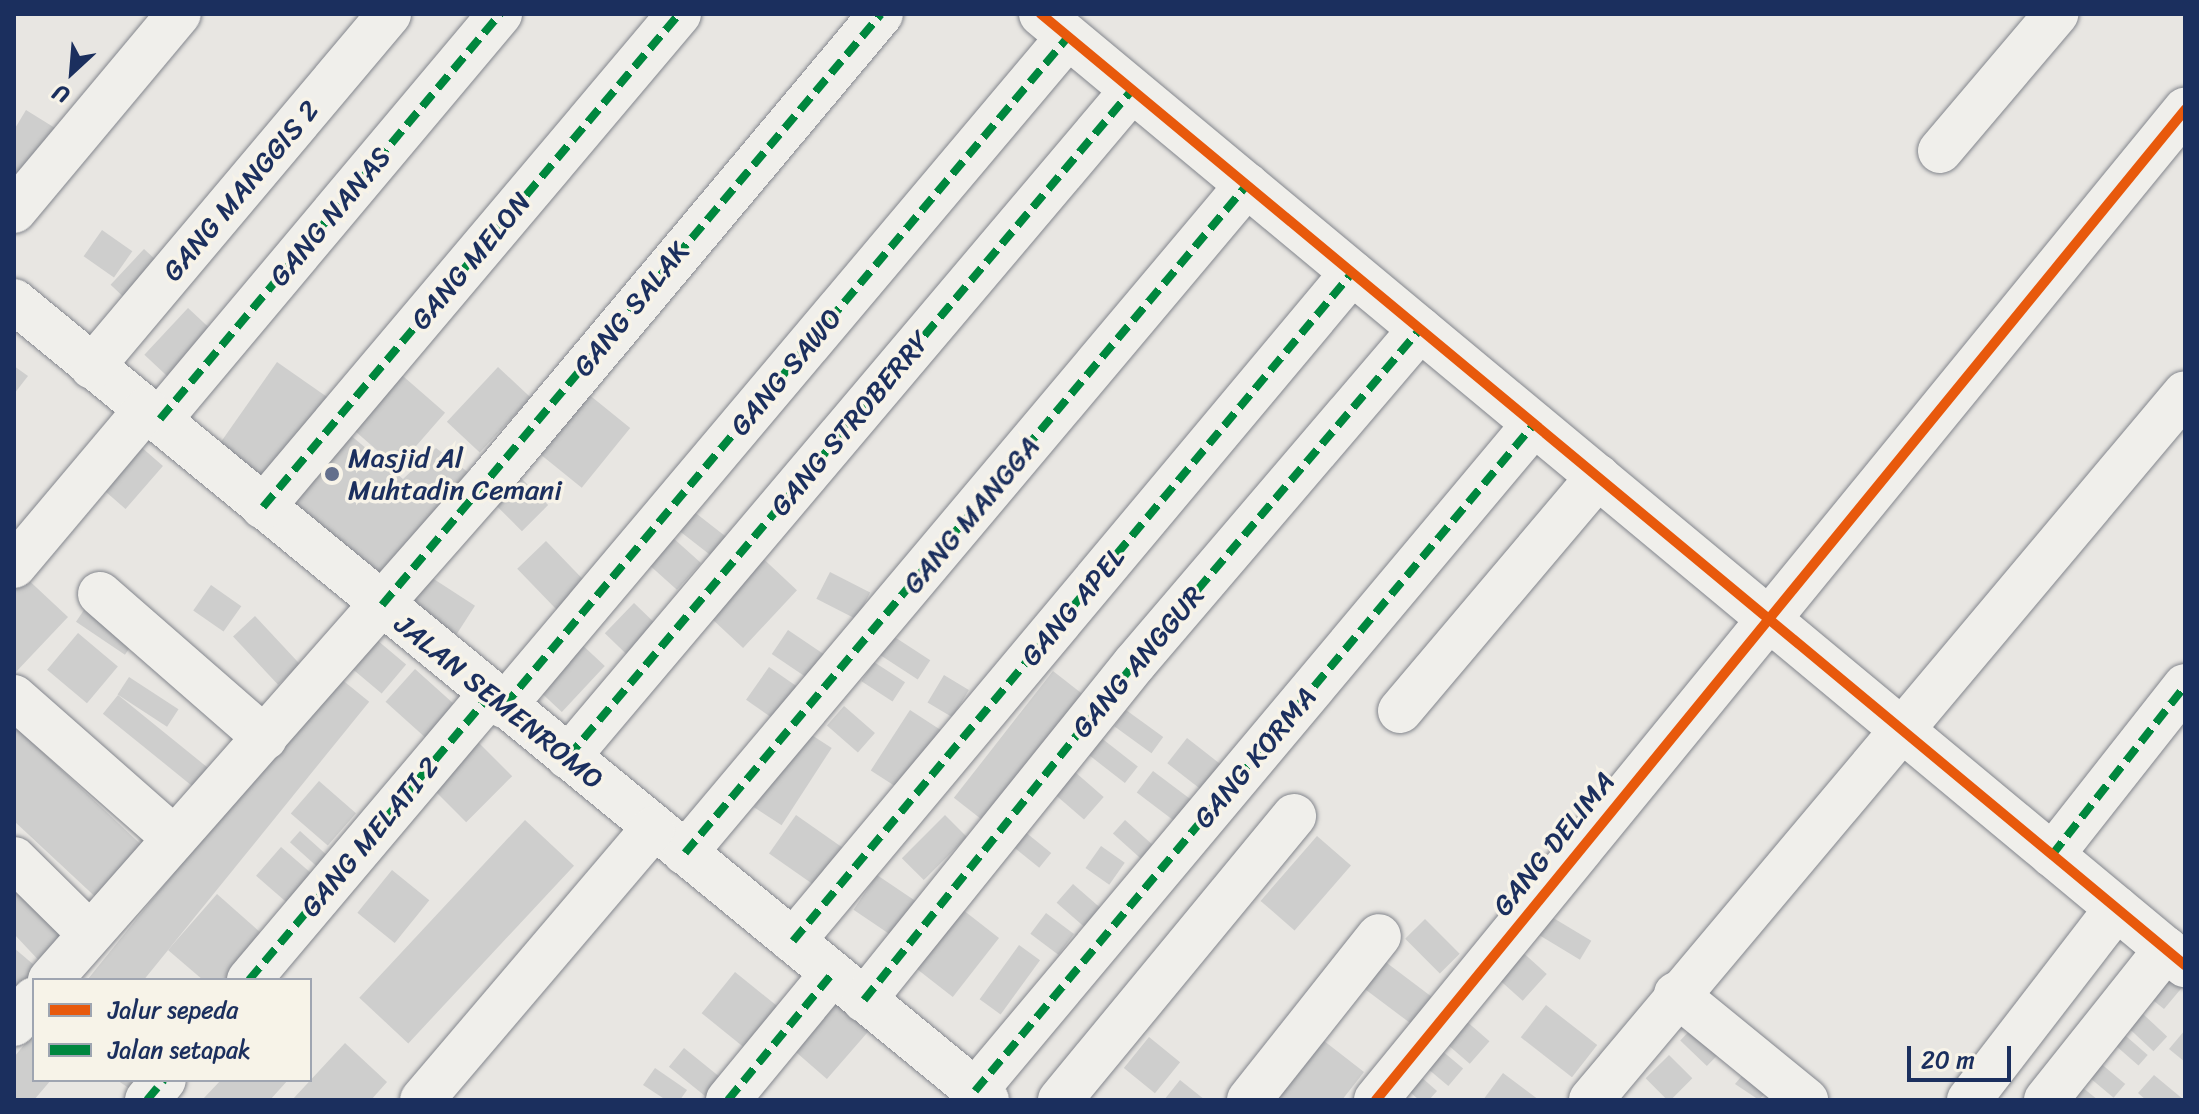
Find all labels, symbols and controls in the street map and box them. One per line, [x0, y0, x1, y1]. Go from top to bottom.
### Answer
north arrow [32, 32, 112, 112]
text: U [46, 73, 76, 115]
street label: GANG MANGGIS 2 [156, 94, 326, 288]
street label: GANG NANAS [262, 141, 398, 293]
street label: GANG MELON [404, 185, 538, 337]
street label: GANG SALAK [566, 235, 696, 383]
street label: GANG SAWO [723, 301, 849, 443]
street label: GANG STROBERRY [763, 325, 937, 523]
street label: GANG MANGGA [896, 430, 1046, 600]
place label: Masjid Al Muhtadin Cemani [348, 441, 562, 507]
marker: Masjid Al Muhtadin Cemani [323, 465, 341, 483]
street label: GANG APEL [1014, 541, 1132, 673]
street label: GANG ANGGUR [1065, 579, 1211, 745]
street label: JALAN SEMENROMO [388, 607, 610, 797]
street label: GANG KORMA [1186, 681, 1324, 835]
street label: GANG MELATI 2 [294, 751, 446, 923]
street label: GANG DELIMA [1486, 765, 1622, 923]
legend [32, 978, 312, 1082]
text: Jalur sepeda [108, 989, 238, 1031]
text: Jalan setapak [108, 1029, 251, 1071]
scale bar [1911, 1030, 2015, 1080]
text: 20 m [1921, 1039, 1975, 1081]

